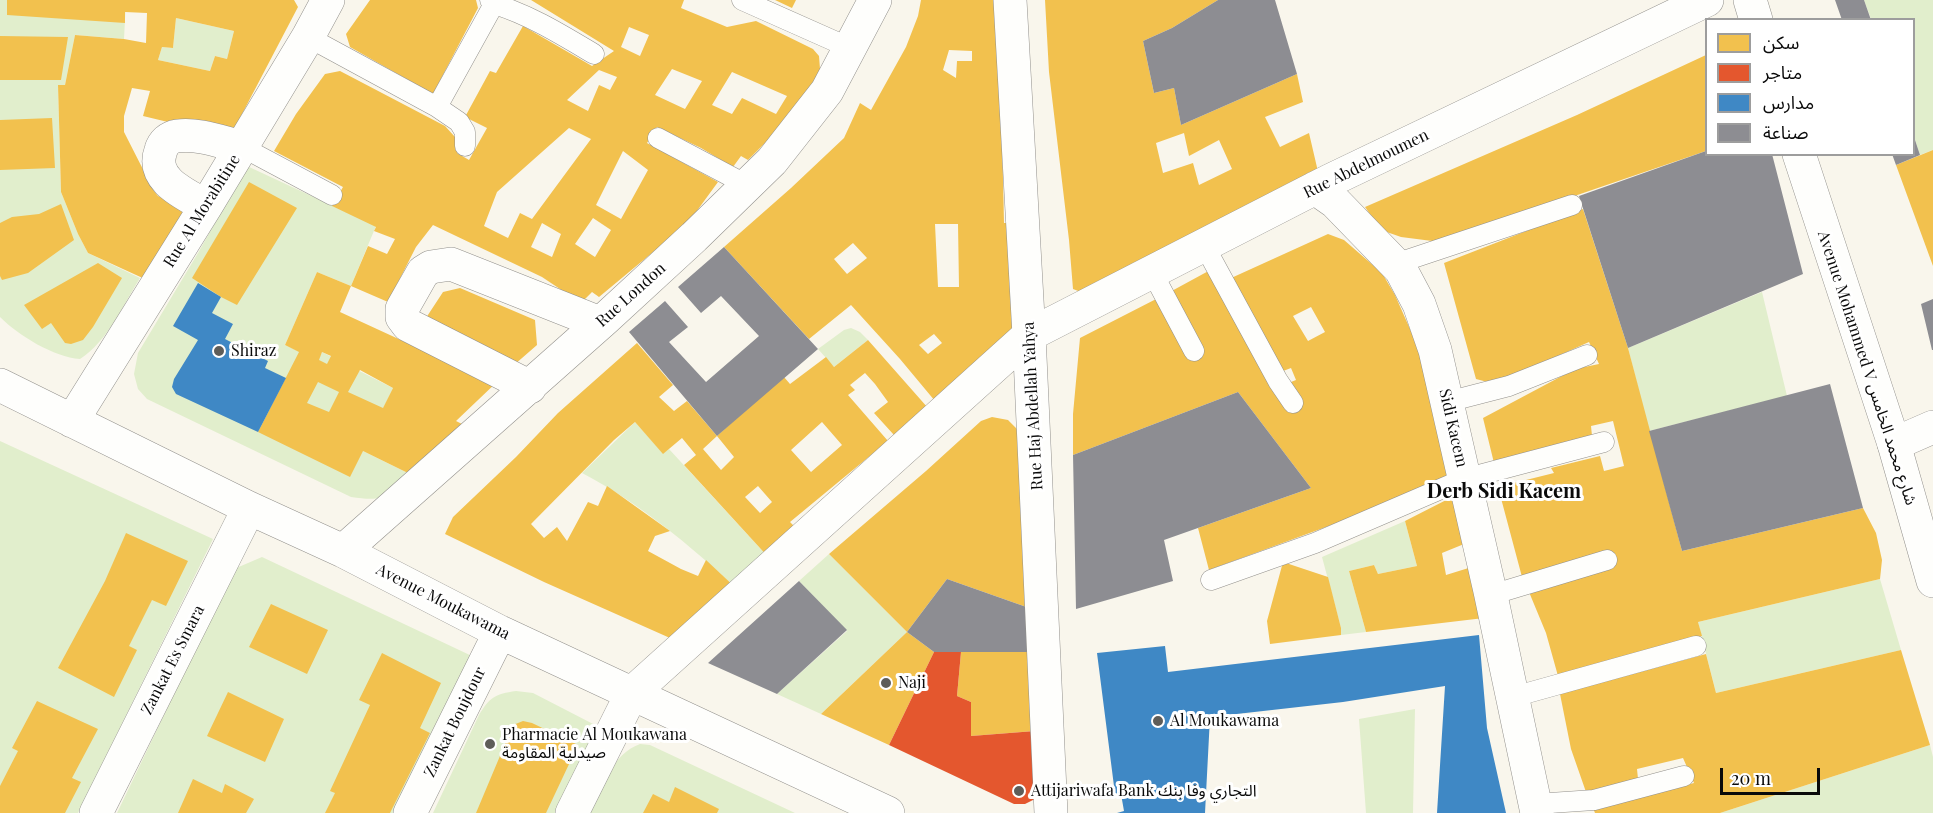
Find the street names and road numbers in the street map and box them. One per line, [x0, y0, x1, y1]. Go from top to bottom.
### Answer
street label: Rue Abdelmoumen [1300, 125, 1432, 203]
street label: Rue Al Morabitine [160, 151, 244, 271]
street label: Avenue Mohammed V شارع محمد الخامس [1813, 228, 1921, 508]
street label: Rue London [592, 259, 670, 331]
street label: Rue Haj Abdellah Yahya [1019, 321, 1047, 491]
street label: Sidi Kacem [1435, 387, 1471, 469]
street label: Avenue Moukawama [373, 560, 513, 644]
street label: Zankat Es Smara [137, 602, 209, 718]
street label: Zankat Boujdour [420, 664, 490, 780]

